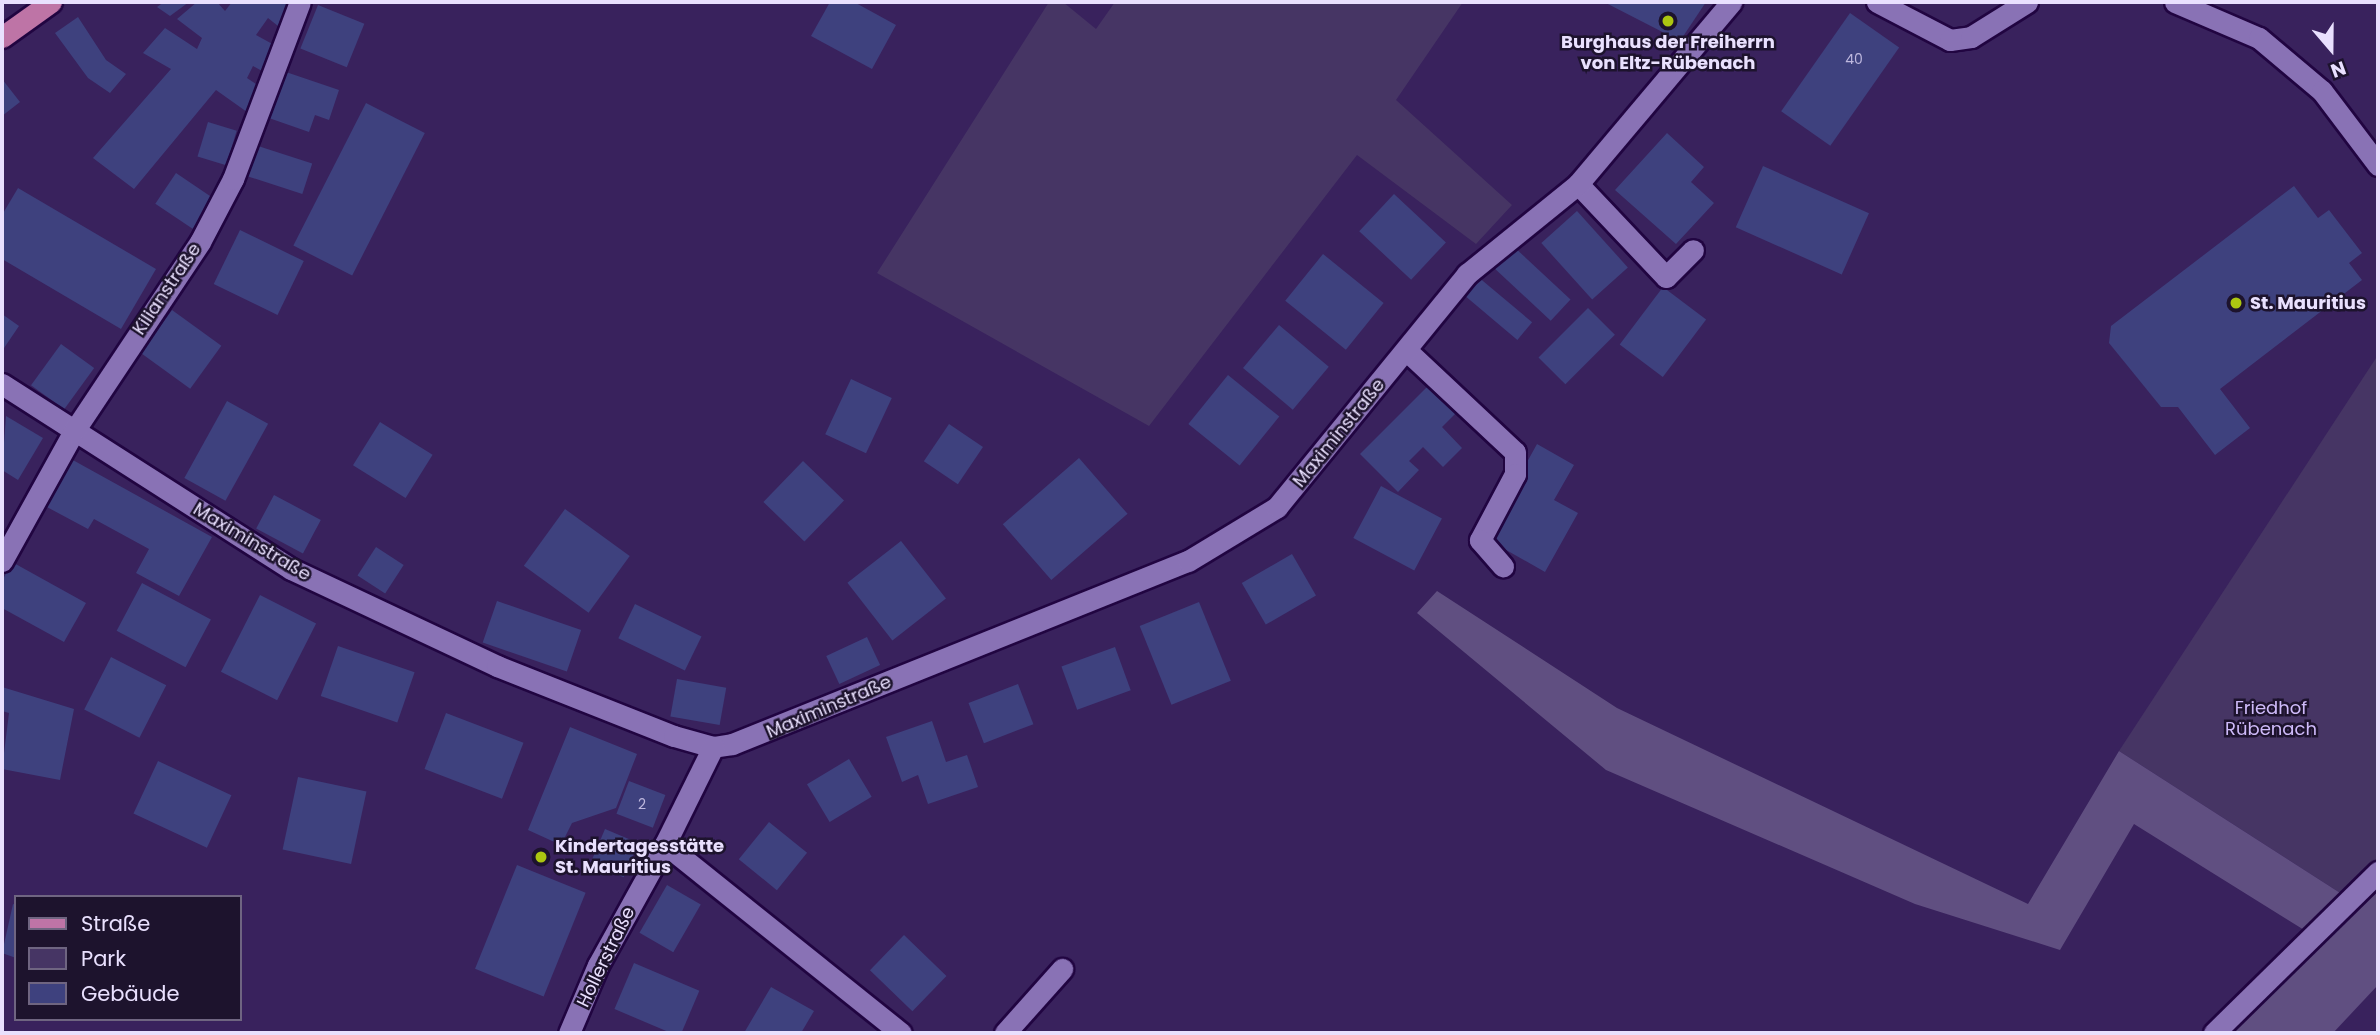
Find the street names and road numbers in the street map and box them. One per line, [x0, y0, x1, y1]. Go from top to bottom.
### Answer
street label: Kilianstraße [128, 239, 206, 339]
street label: Maximinstraße [1289, 374, 1389, 492]
street label: Maximinstraße [189, 498, 315, 586]
street label: Maximinstraße [763, 671, 895, 743]
street label: Hollerstraße [572, 903, 640, 1011]

